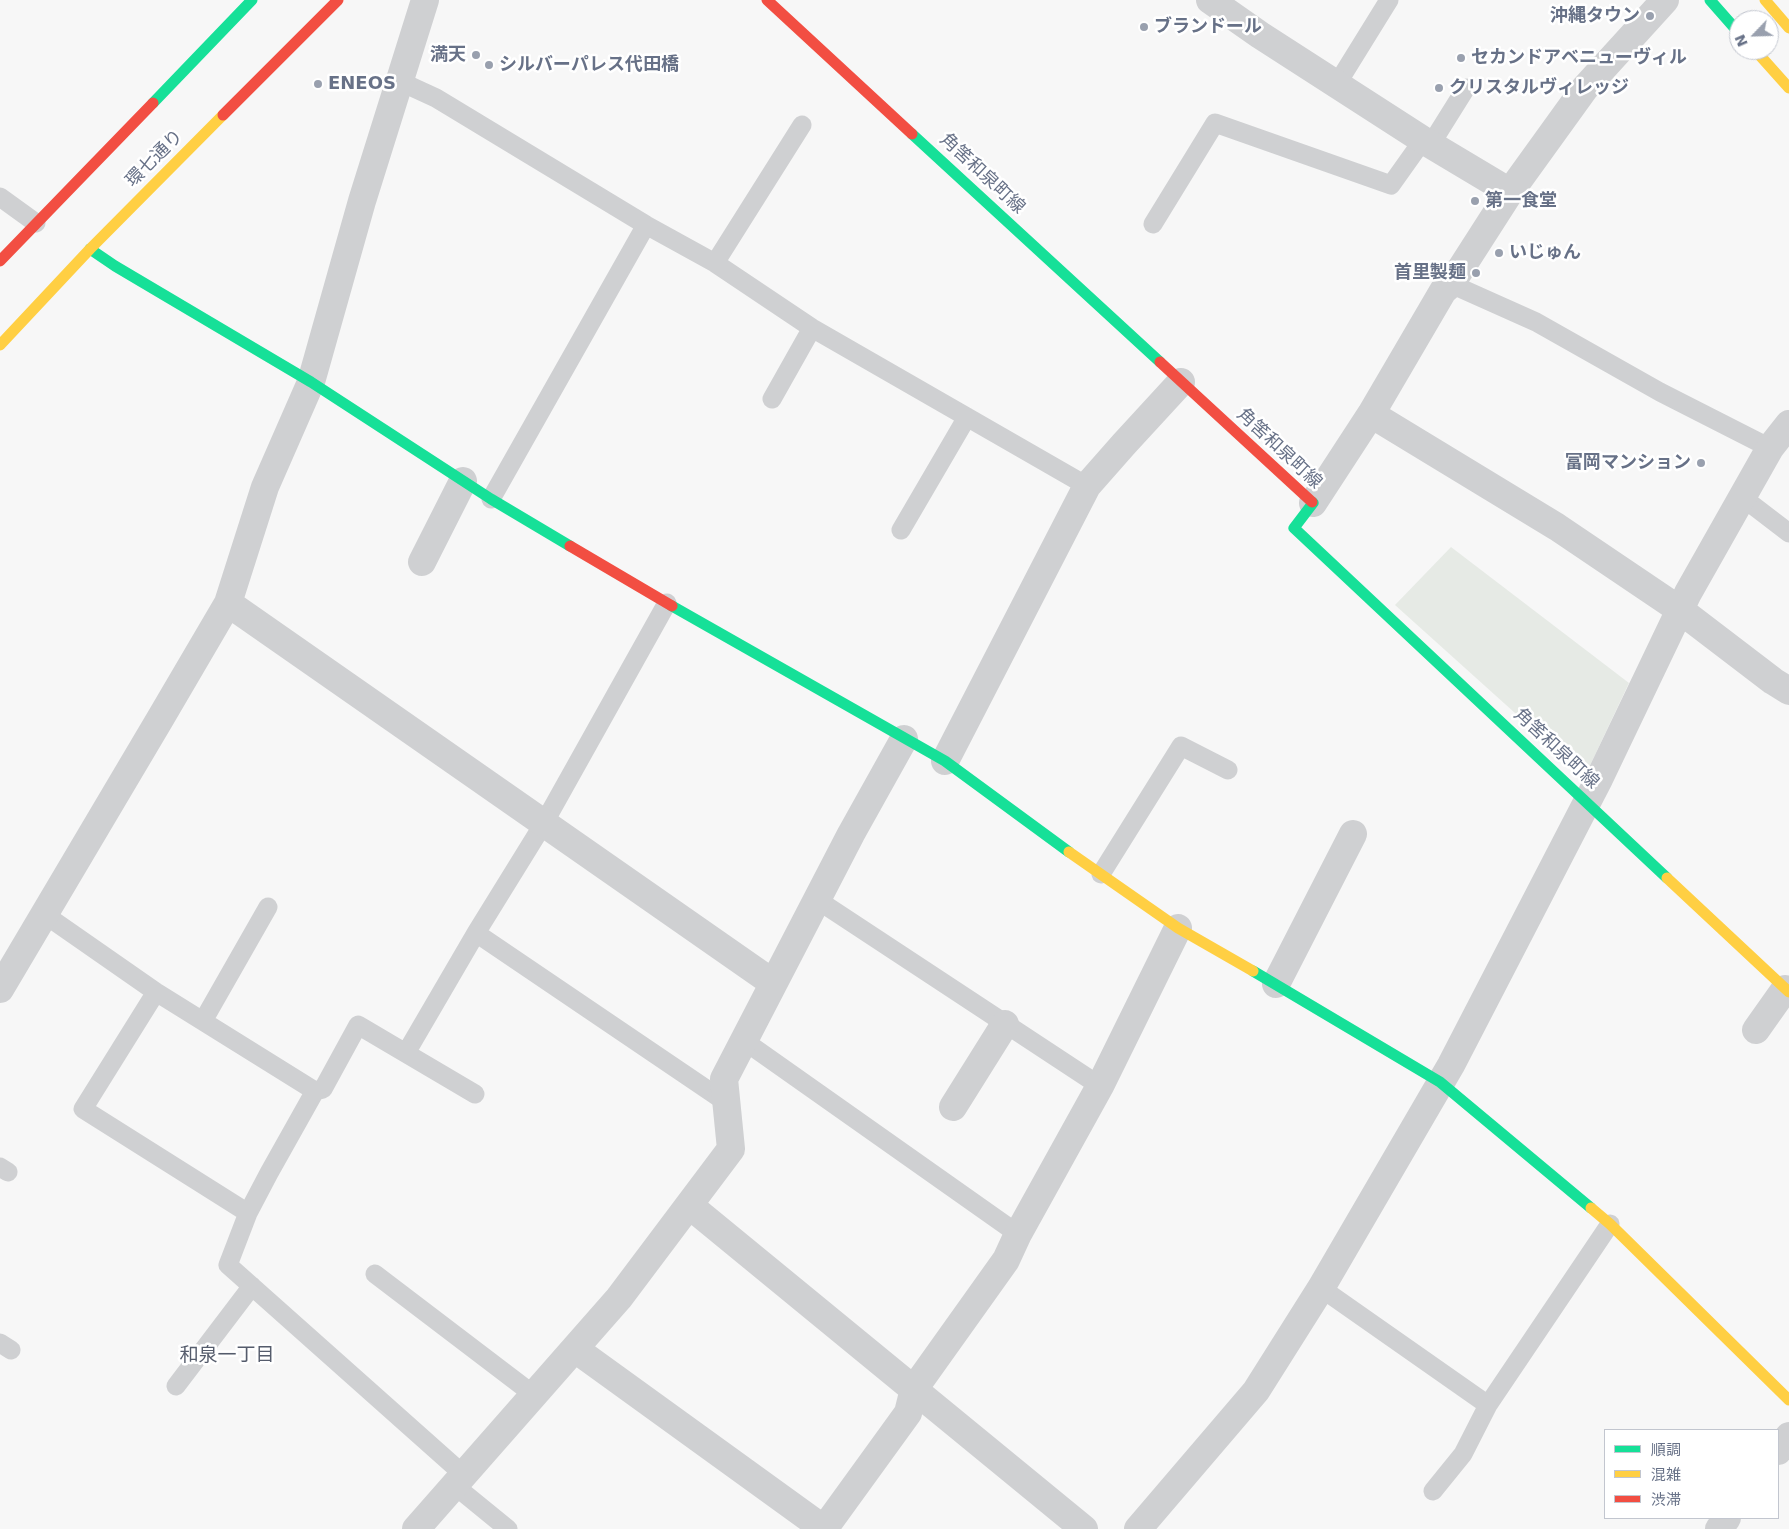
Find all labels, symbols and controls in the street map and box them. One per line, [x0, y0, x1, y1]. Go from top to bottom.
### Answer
place label: 沖縄タウン [1550, 5, 1640, 27]
marker: 沖縄タウン [1644, 10, 1656, 22]
north arrow [1729, 10, 1779, 60]
place label: ブランドール [1154, 16, 1262, 38]
marker: ブランドール [1138, 21, 1150, 33]
text: N [1732, 32, 1751, 49]
place label: 満天 [430, 44, 466, 66]
place label: セカンドアベニューヴィル [1471, 47, 1687, 69]
marker: 満天 [470, 49, 482, 61]
marker: セカンドアベニューヴィル [1455, 52, 1467, 64]
place label: シルバーパレス代田橋 [499, 54, 679, 76]
marker: シルバーパレス代田橋 [483, 59, 495, 71]
place label: ENEOS [328, 73, 396, 95]
place label: クリスタルヴィレッジ [1449, 77, 1629, 99]
marker: ENEOS [312, 78, 324, 90]
marker: クリスタルヴィレッジ [1433, 82, 1445, 94]
street label: 環七通り [122, 126, 188, 192]
street label: 角筈和泉町線 [935, 129, 1029, 219]
place label: 第一食堂 [1485, 190, 1557, 212]
marker: 第一食堂 [1469, 195, 1481, 207]
place label: いじゅん [1509, 242, 1581, 264]
marker: いじゅん [1493, 247, 1505, 259]
place label: 首里製麺 [1394, 262, 1466, 284]
marker: 首里製麺 [1470, 267, 1482, 279]
street label: 角筈和泉町線 [1232, 404, 1326, 494]
place label: 富岡マンション [1565, 452, 1691, 474]
marker: 富岡マンション [1695, 457, 1707, 469]
street label: 角筈和泉町線 [1509, 704, 1603, 794]
district label: 和泉一丁目 [180, 1345, 274, 1367]
legend [1604, 1429, 1779, 1519]
text: 順調 [1651, 1441, 1681, 1459]
text: 混雑 [1651, 1466, 1681, 1484]
text: 渋滞 [1651, 1491, 1681, 1509]

